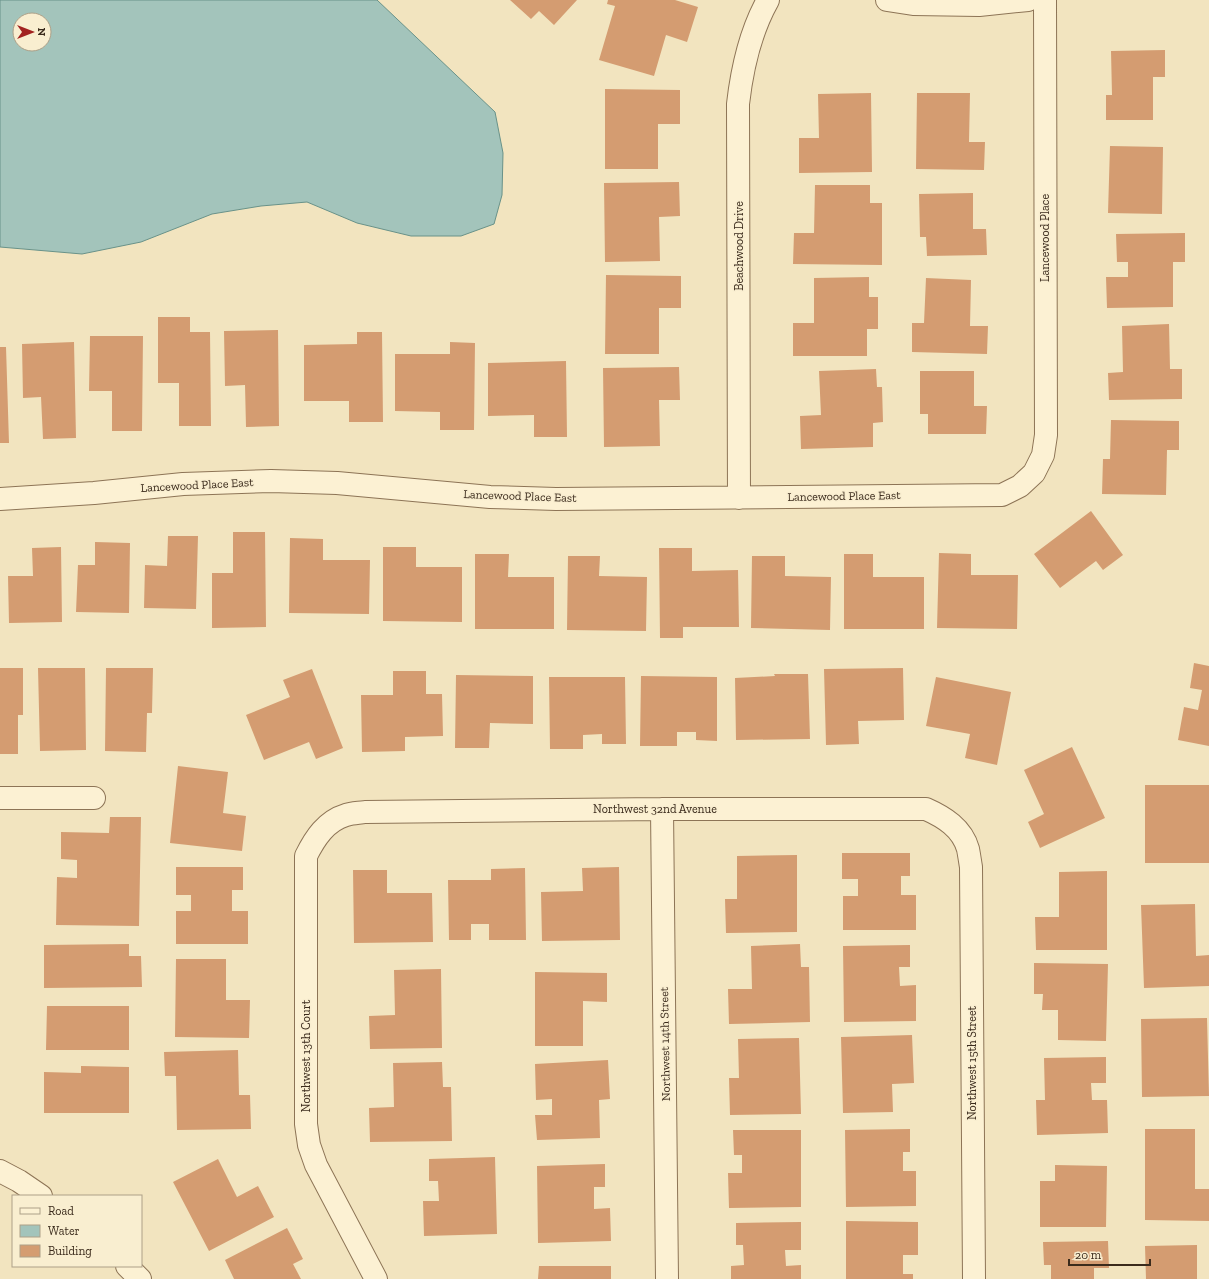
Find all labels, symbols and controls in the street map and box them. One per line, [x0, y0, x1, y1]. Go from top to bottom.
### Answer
north arrow [12, 12, 52, 52]
text: N [35, 28, 48, 37]
street label: Lancewood Place [1038, 194, 1052, 282]
street label: Beachwood Drive [732, 201, 746, 291]
street label: Lancewood Place East [140, 475, 254, 495]
street label: Lancewood Place East [463, 487, 577, 505]
street label: Lancewood Place East [787, 488, 901, 504]
street label: Northwest 32nd Avenue [593, 802, 717, 816]
street label: Northwest 14th Street [657, 986, 673, 1101]
street label: Northwest 13th Court [299, 999, 313, 1112]
street label: Northwest 15th Street [965, 1005, 979, 1120]
legend [12, 1195, 142, 1267]
text: Road [48, 1204, 74, 1218]
text: Water [48, 1224, 80, 1238]
scale bar [1069, 1241, 1150, 1267]
text: Building [48, 1244, 92, 1258]
text: 20 m [1075, 1248, 1102, 1262]

